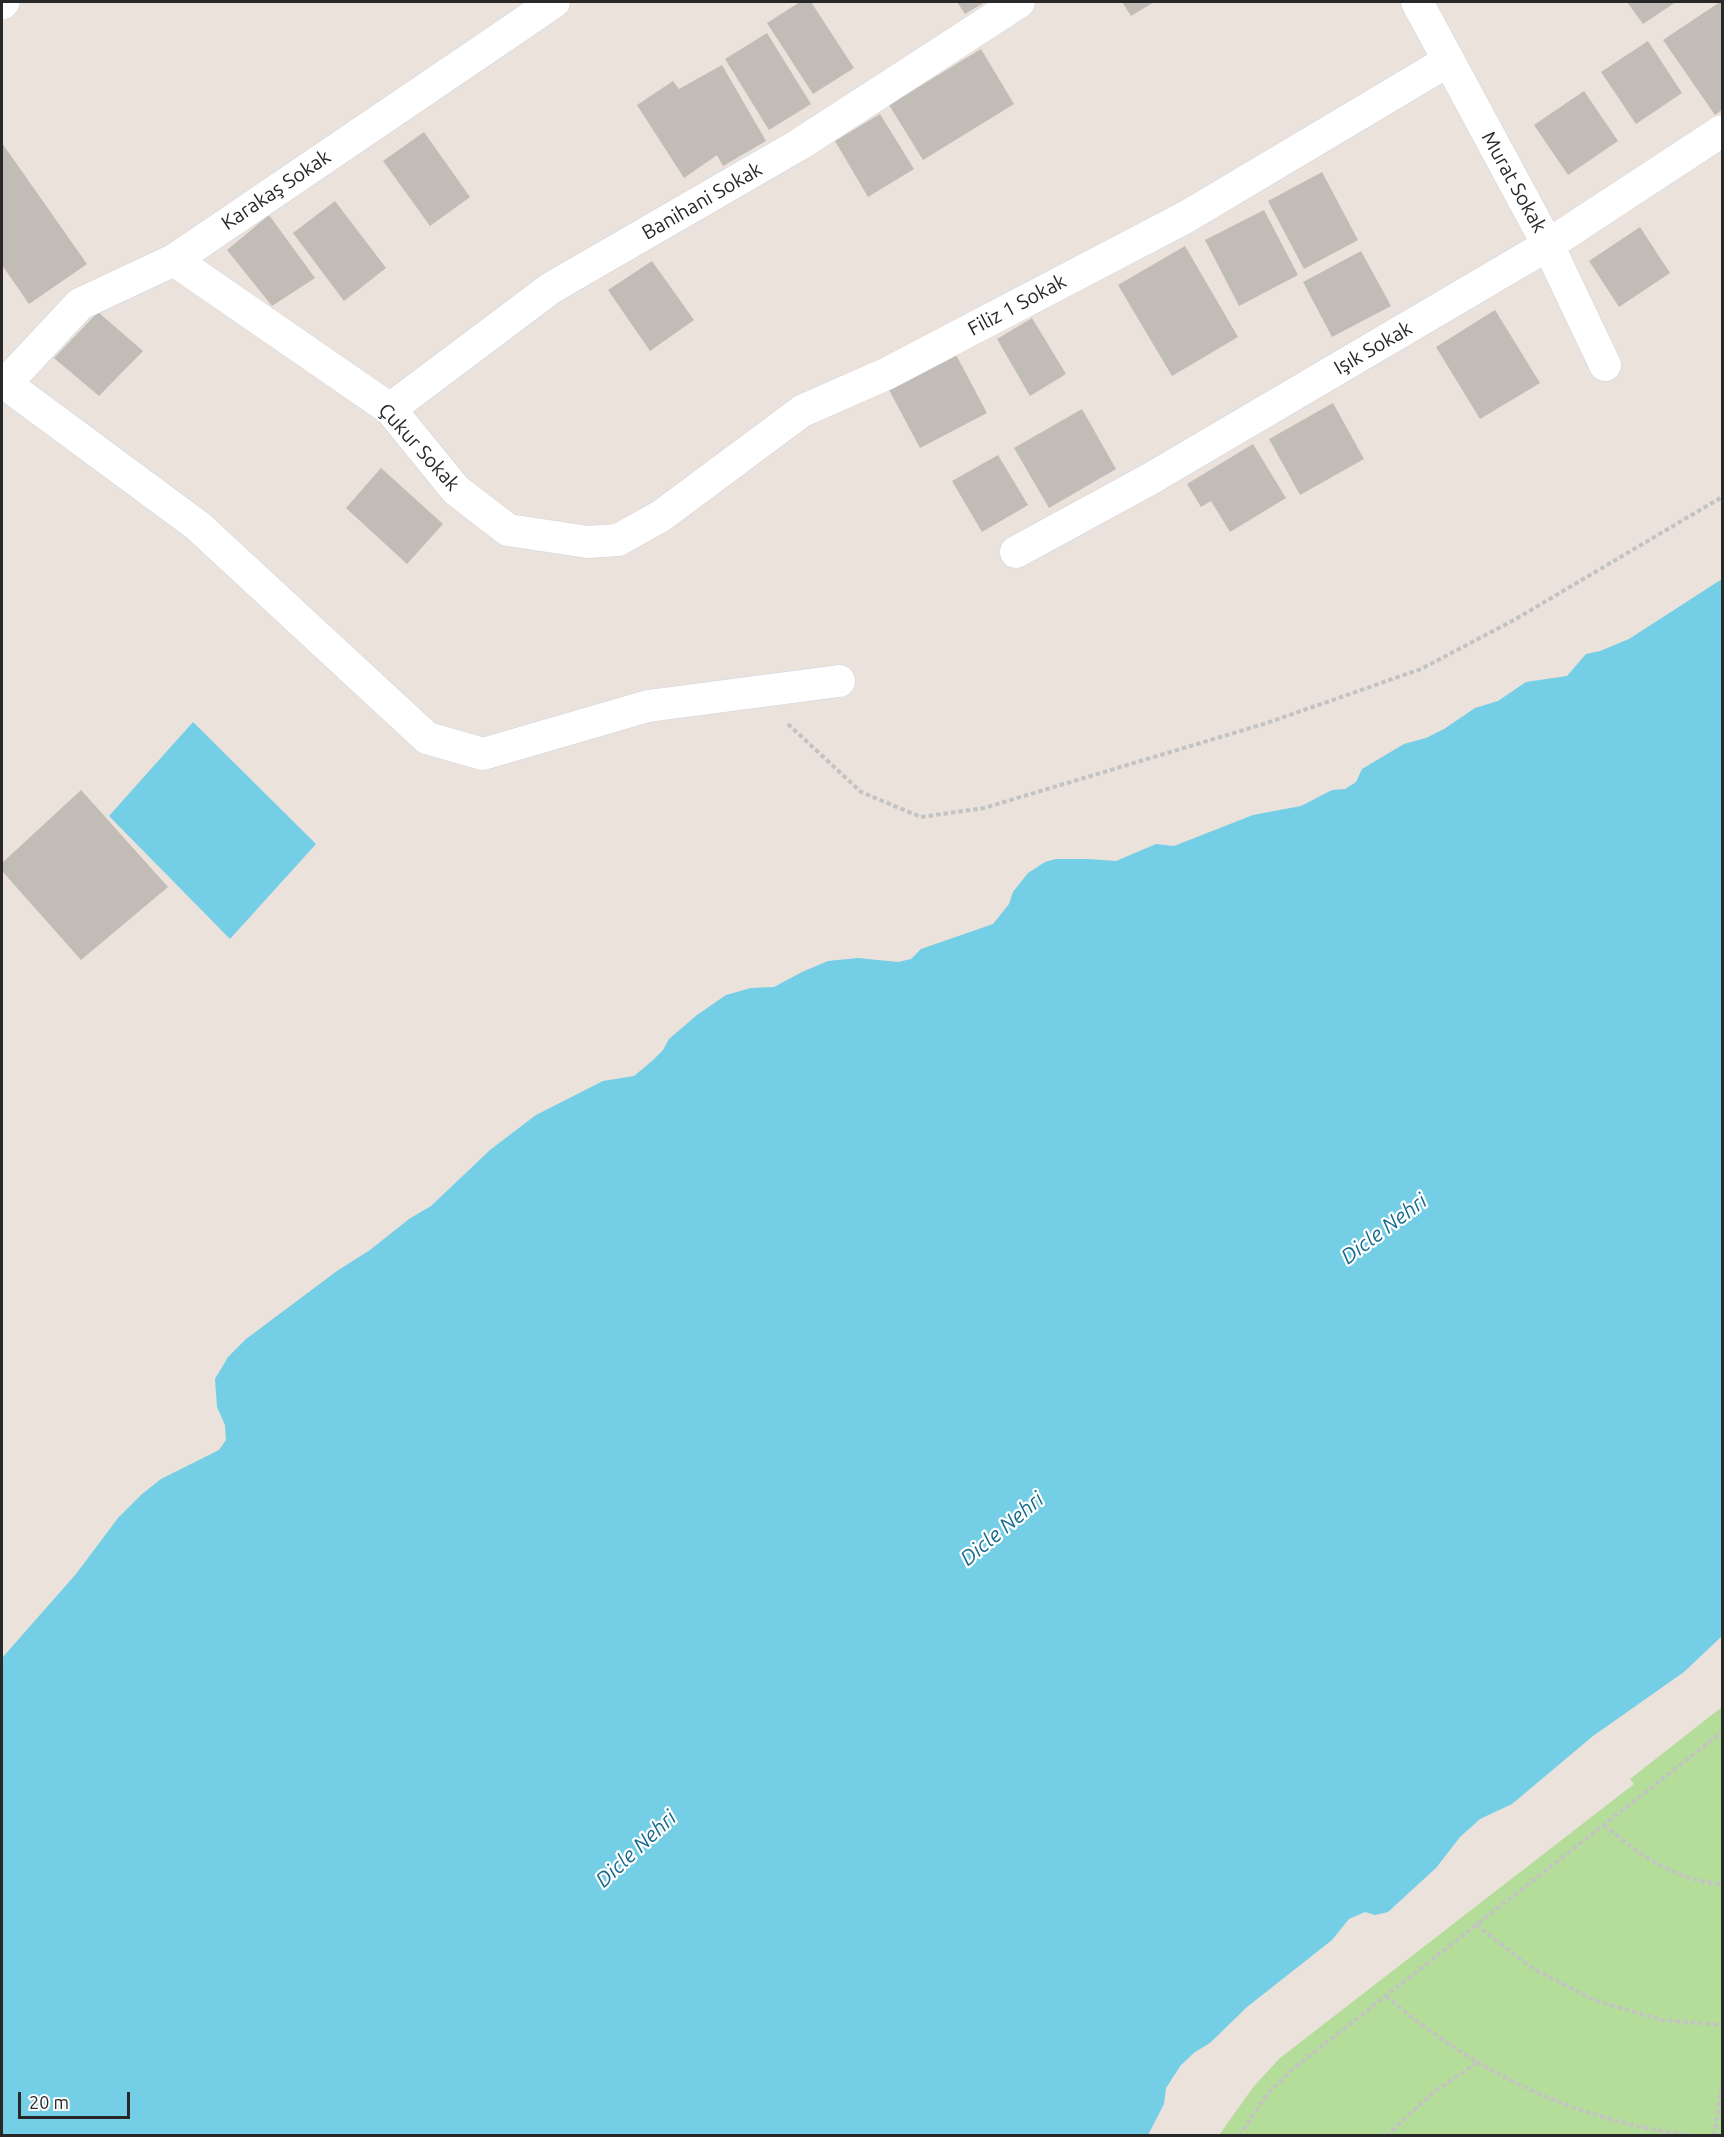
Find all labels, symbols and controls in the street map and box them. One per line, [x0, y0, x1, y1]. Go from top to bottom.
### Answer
street label: Murat Sokak [1476, 127, 1552, 237]
street label: Karakaş Sokak [217, 145, 335, 235]
street label: Banihani Sokak [638, 157, 766, 245]
street label: Filiz 1 Sokak [964, 269, 1070, 341]
street label: Işık Sokak [1330, 316, 1416, 380]
street label: Çukur Sokak [373, 398, 465, 496]
water label: Dicle Nehri [1336, 1189, 1432, 1269]
water label: Dicle Nehri [955, 1487, 1049, 1571]
water label: Dicle Nehri [590, 1805, 682, 1893]
scale bar [21, 2080, 134, 2118]
text: 20 m [29, 2092, 69, 2112]

